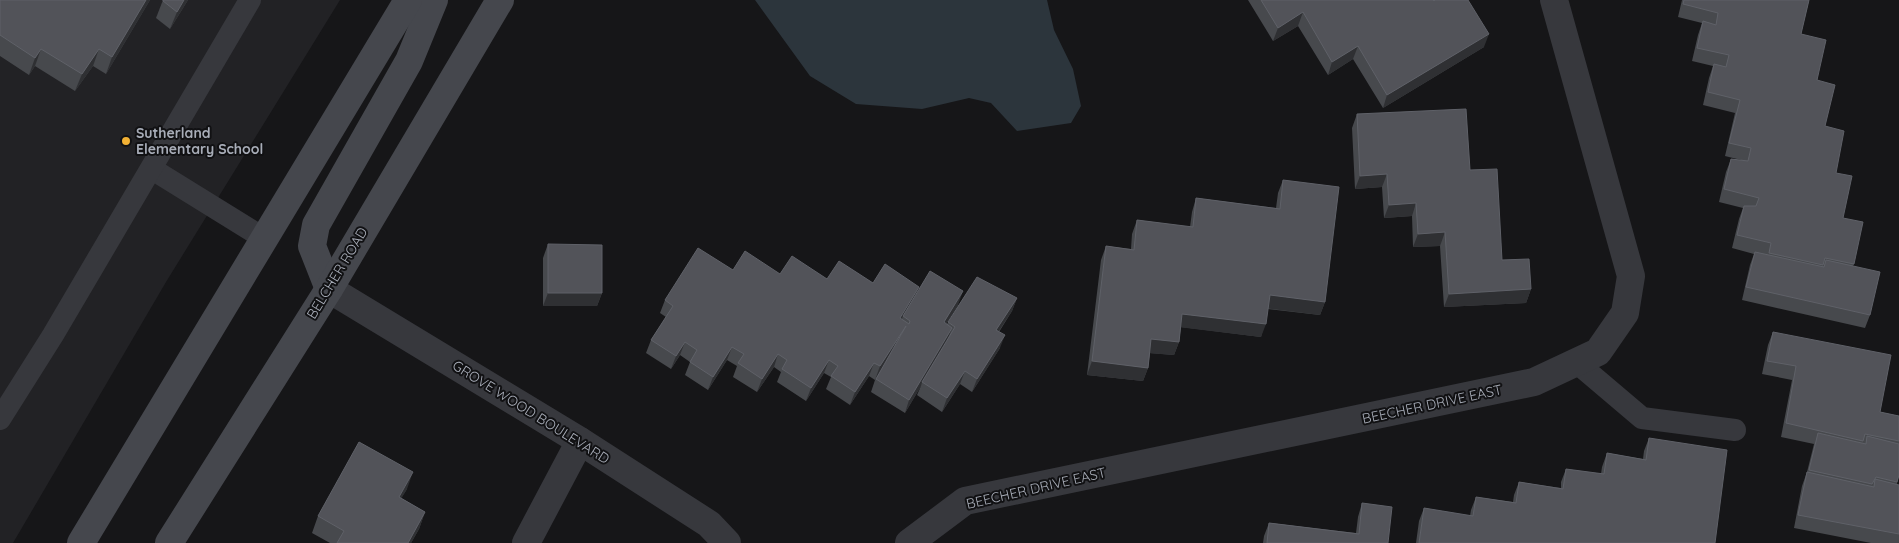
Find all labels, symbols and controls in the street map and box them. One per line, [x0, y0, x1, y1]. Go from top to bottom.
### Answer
place label: Sutherland Elementary School [136, 124, 263, 158]
marker: Sutherland Elementary School [120, 135, 132, 147]
street label: BELCHER ROAD [303, 224, 371, 322]
street label: GROVE WOOD BOULEVARD [449, 356, 613, 468]
street label: BEECHER DRIVE EAST [1360, 380, 1504, 428]
street label: BEECHER DRIVE EAST [964, 463, 1108, 513]

